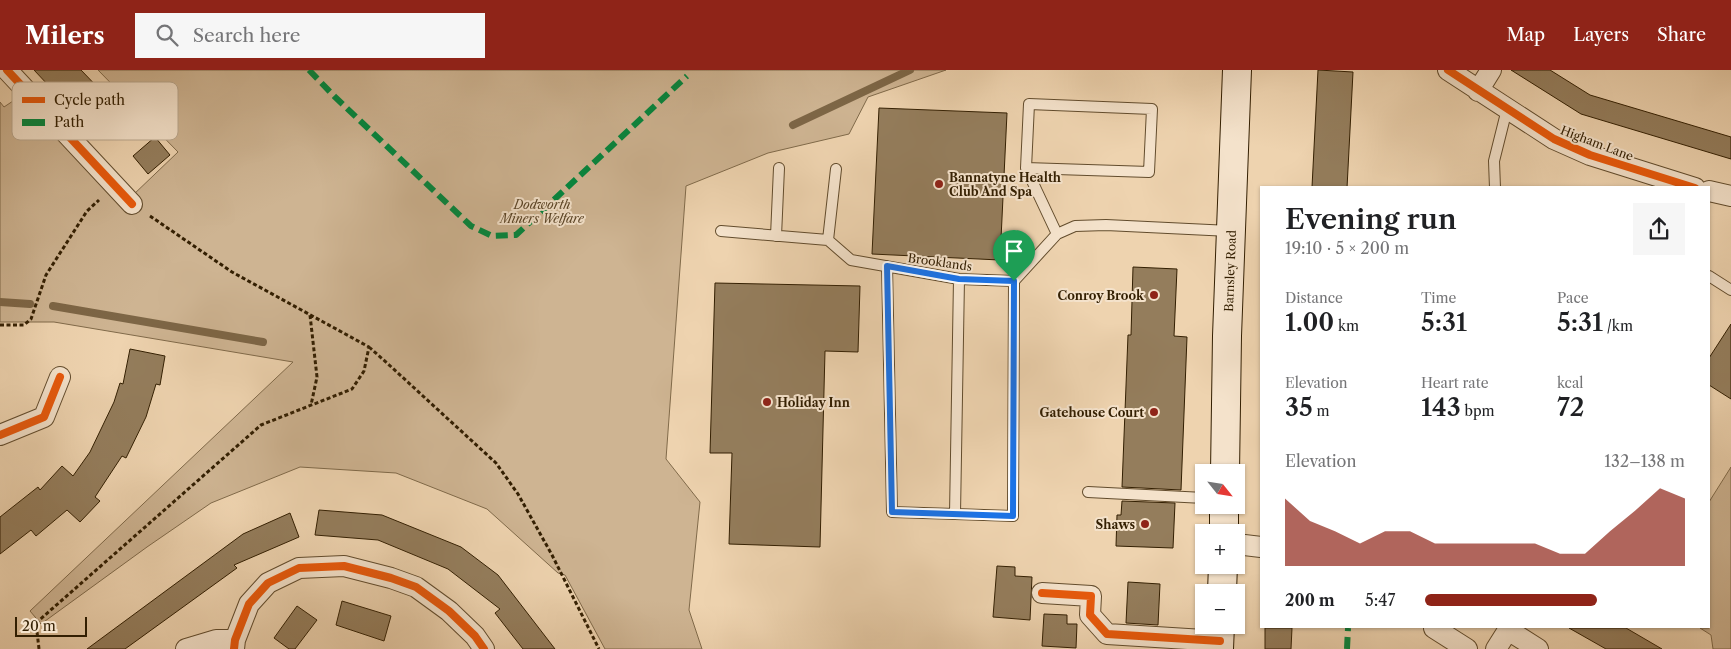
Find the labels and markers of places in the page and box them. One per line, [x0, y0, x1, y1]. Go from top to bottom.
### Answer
place label: Bannatyne Health Club And Spa [949, 170, 1062, 199]
marker: Bannatyne Health Club And Spa [933, 178, 945, 190]
pin [993, 230, 1035, 281]
place label: Conroy Brook [1058, 288, 1145, 303]
marker: Conroy Brook [1148, 289, 1160, 301]
place label: Holiday Inn [777, 395, 851, 410]
marker: Holiday Inn [761, 396, 773, 408]
place label: Gatehouse Court [1039, 405, 1144, 420]
marker: Gatehouse Court [1148, 406, 1160, 418]
place label: Shaws [1096, 517, 1135, 532]
marker: Shaws [1139, 518, 1151, 530]

